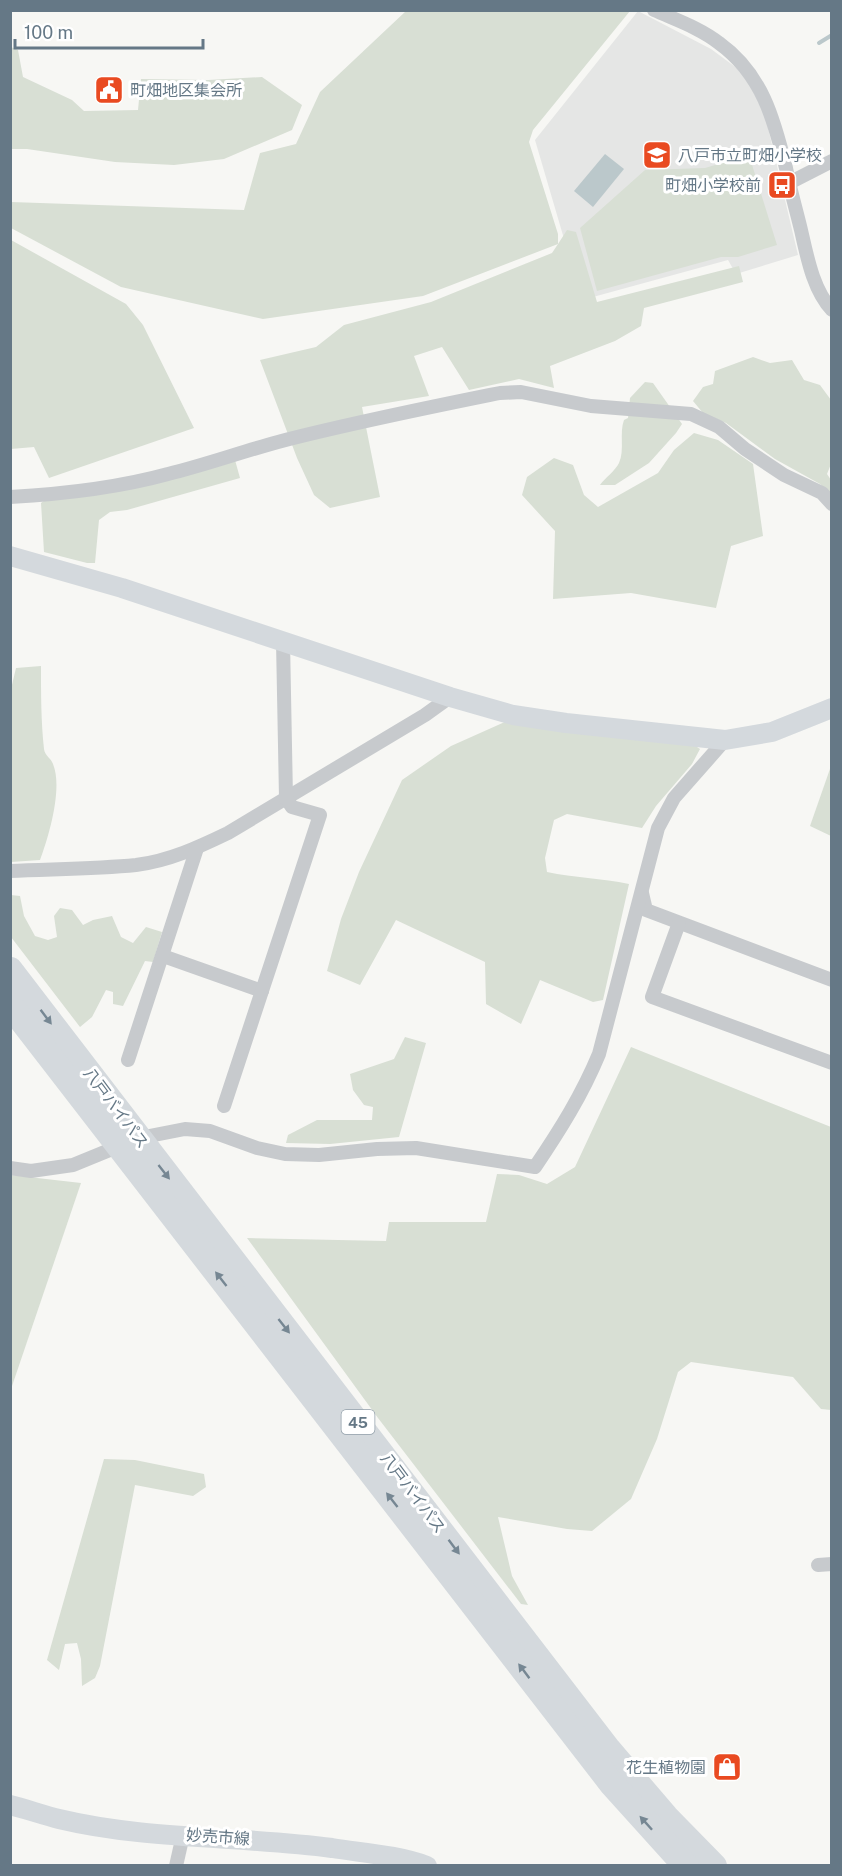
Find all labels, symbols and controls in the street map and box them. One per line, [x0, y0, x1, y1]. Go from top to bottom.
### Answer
scale bar [15, 12, 202, 50]
text: 100 m [24, 22, 73, 43]
public building icon: 町畑地区集会所 [93, 74, 125, 106]
place label: 町畑地区集会所 [130, 81, 242, 100]
school or university icon: 八戸市立町畑小学校 [641, 139, 673, 171]
place label: 八戸市立町畑小学校 [678, 146, 822, 165]
bus stop icon: 町畑小学校前 [766, 169, 798, 201]
place label: 町畑小学校前 [665, 176, 761, 195]
one-way arrow [40, 1008, 52, 1024]
street label: 八戸バイパス [80, 1064, 152, 1152]
one-way arrow [158, 1164, 170, 1179]
one-way arrow [216, 1272, 228, 1287]
one-way arrow [277, 1318, 289, 1333]
road number: 45 [342, 1410, 374, 1434]
street label: 八戸バイパス [377, 1449, 449, 1537]
one-way arrow [386, 1492, 399, 1508]
one-way arrow [447, 1540, 459, 1555]
one-way arrow [519, 1663, 531, 1678]
shop icon: 花生植物園 [711, 1751, 743, 1783]
place label: 花生植物園 [626, 1758, 706, 1777]
one-way arrow [640, 1816, 653, 1831]
street label: 妙売市線 [185, 1825, 251, 1849]

